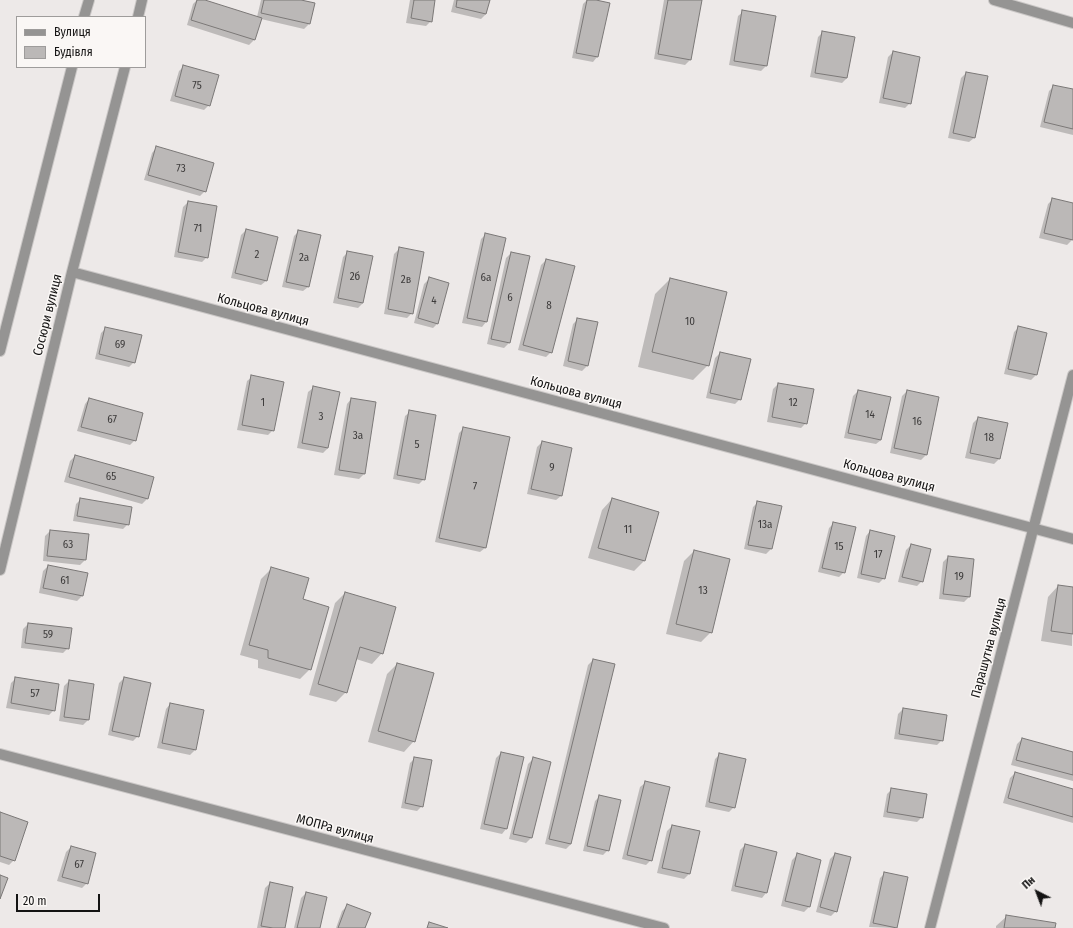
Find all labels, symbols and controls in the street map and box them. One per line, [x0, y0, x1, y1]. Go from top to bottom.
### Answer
legend [16, 16, 146, 68]
text: Вулиця [54, 25, 91, 39]
text: Будівля [54, 45, 93, 59]
house number: 75 [192, 79, 202, 93]
house number: 73 [176, 162, 186, 176]
house number: 71 [194, 222, 202, 236]
house number: 2 [255, 248, 259, 262]
house number: 2а [299, 251, 309, 265]
house number: 2б [350, 270, 360, 284]
house number: 6а [481, 271, 491, 285]
street label: Сосюри вулиця [30, 272, 66, 358]
house number: 2в [401, 273, 411, 287]
street label: Кольцова вулиця [215, 290, 311, 330]
house number: 6 [507, 291, 513, 305]
house number: 4 [431, 294, 437, 308]
house number: 8 [546, 299, 552, 313]
house number: 10 [685, 315, 695, 329]
house number: 69 [115, 338, 125, 352]
street label: Кольцова вулиця [528, 373, 624, 413]
house number: 1 [261, 396, 265, 410]
house number: 12 [788, 396, 798, 410]
house number: 14 [865, 408, 875, 422]
house number: 3 [319, 410, 323, 424]
house number: 67 [107, 413, 117, 427]
house number: 16 [912, 415, 922, 429]
house number: 3а [353, 429, 363, 443]
house number: 18 [984, 431, 994, 445]
house number: 5 [414, 438, 420, 452]
street label: Кольцова вулиця [841, 456, 937, 496]
house number: 9 [549, 461, 555, 475]
house number: 65 [106, 470, 116, 484]
house number: 7 [473, 480, 477, 494]
house number: 13а [758, 518, 772, 532]
house number: 11 [624, 523, 632, 537]
house number: 63 [63, 538, 73, 552]
house number: 15 [834, 540, 844, 554]
house number: 17 [874, 548, 882, 562]
house number: 19 [954, 570, 964, 584]
house number: 61 [60, 574, 70, 588]
house number: 13 [698, 584, 708, 598]
street label: Парашутна вулиця [968, 596, 1010, 700]
house number: 59 [43, 628, 53, 642]
house number: 57 [30, 687, 40, 701]
street label: МОПРа вулиця [295, 811, 375, 847]
house number: 67 [74, 858, 84, 872]
north arrow [1017, 872, 1057, 912]
text: Пн [1020, 874, 1038, 892]
scale bar [18, 886, 102, 912]
text: 20 m [23, 894, 47, 908]

